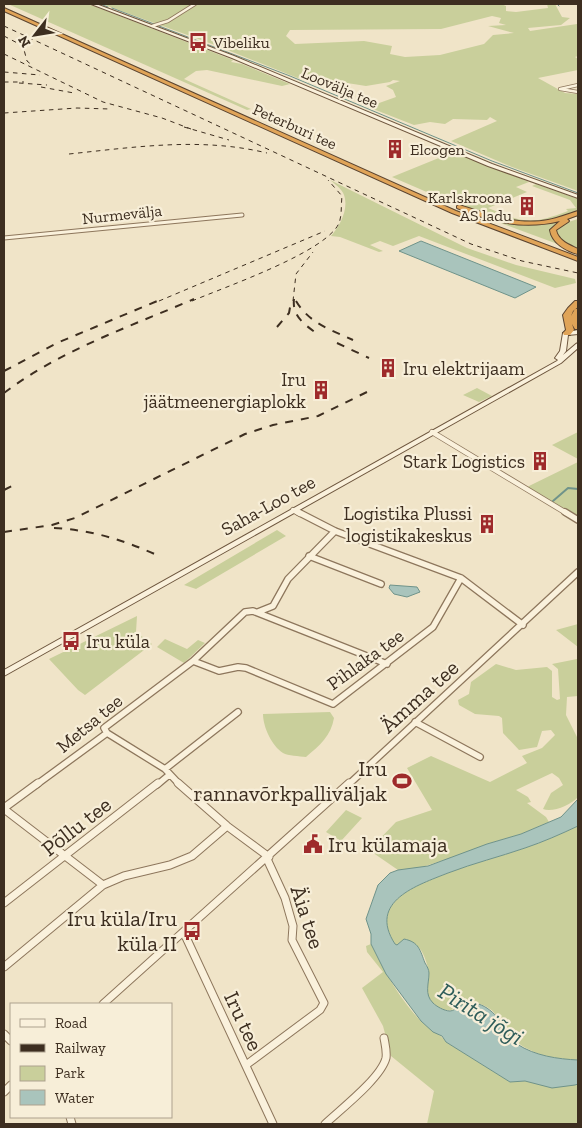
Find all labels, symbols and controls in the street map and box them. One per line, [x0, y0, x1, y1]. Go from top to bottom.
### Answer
north arrow [10, 10, 60, 60]
bus stop icon: Vibeliku [187, 31, 209, 53]
text: N [14, 32, 34, 50]
place label: Vibeliku [212, 33, 270, 52]
street label: Loovälja tee [299, 63, 381, 112]
street label: Peterburi tee [250, 100, 340, 153]
building icon: Elcogen [384, 138, 406, 160]
place label: Elcogen [410, 140, 466, 159]
place label: Karlskroona AS ladu [428, 188, 512, 225]
building icon: Karlskroona AS ladu [516, 195, 538, 217]
street label: Nurmevälja [81, 201, 163, 228]
building icon: Iru elektrijaam [377, 357, 399, 379]
place label: Iru elektrijaam [403, 357, 525, 380]
place label: Iru jäätmeenergiaplokk [143, 368, 306, 413]
building icon: Iru jäätmeenergiaplokk [310, 379, 332, 401]
place label: Stark Logistics [403, 450, 525, 473]
building icon: Stark Logistics [529, 450, 551, 472]
street label: Saha-Loo tee [217, 470, 319, 541]
place label: Logistika Plussi logistikakeskus [344, 502, 472, 547]
building icon: Logistika Plussi logistikakeskus [476, 513, 498, 535]
street label: Pihlaka tee [322, 624, 408, 695]
bus stop icon: Iru küla [60, 630, 82, 652]
place label: Iru küla [86, 630, 150, 653]
street label: Ämma tee [374, 654, 464, 739]
street label: Metsa tee [52, 689, 127, 758]
place label: Iru rannavõrkpalliväljak [194, 755, 388, 807]
sports icon: Iru rannavõrkpalliväljak [391, 770, 413, 792]
street label: Põllu tee [36, 791, 117, 862]
place label: Iru külamaja [328, 831, 448, 858]
public building icon: Iru külamaja [302, 833, 324, 855]
street label: Äia tee [285, 882, 330, 952]
place label: Iru küla/Iru küla II [67, 905, 178, 957]
bus stop icon: Iru küla/Iru küla II [181, 920, 203, 942]
water label: Pirita jõgi [433, 976, 529, 1051]
street label: Iru tee [218, 987, 269, 1055]
legend [10, 1003, 172, 1118]
text: Road [55, 1014, 88, 1032]
text: Railway [55, 1039, 106, 1057]
text: Park [55, 1064, 85, 1082]
text: Water [55, 1089, 95, 1107]

